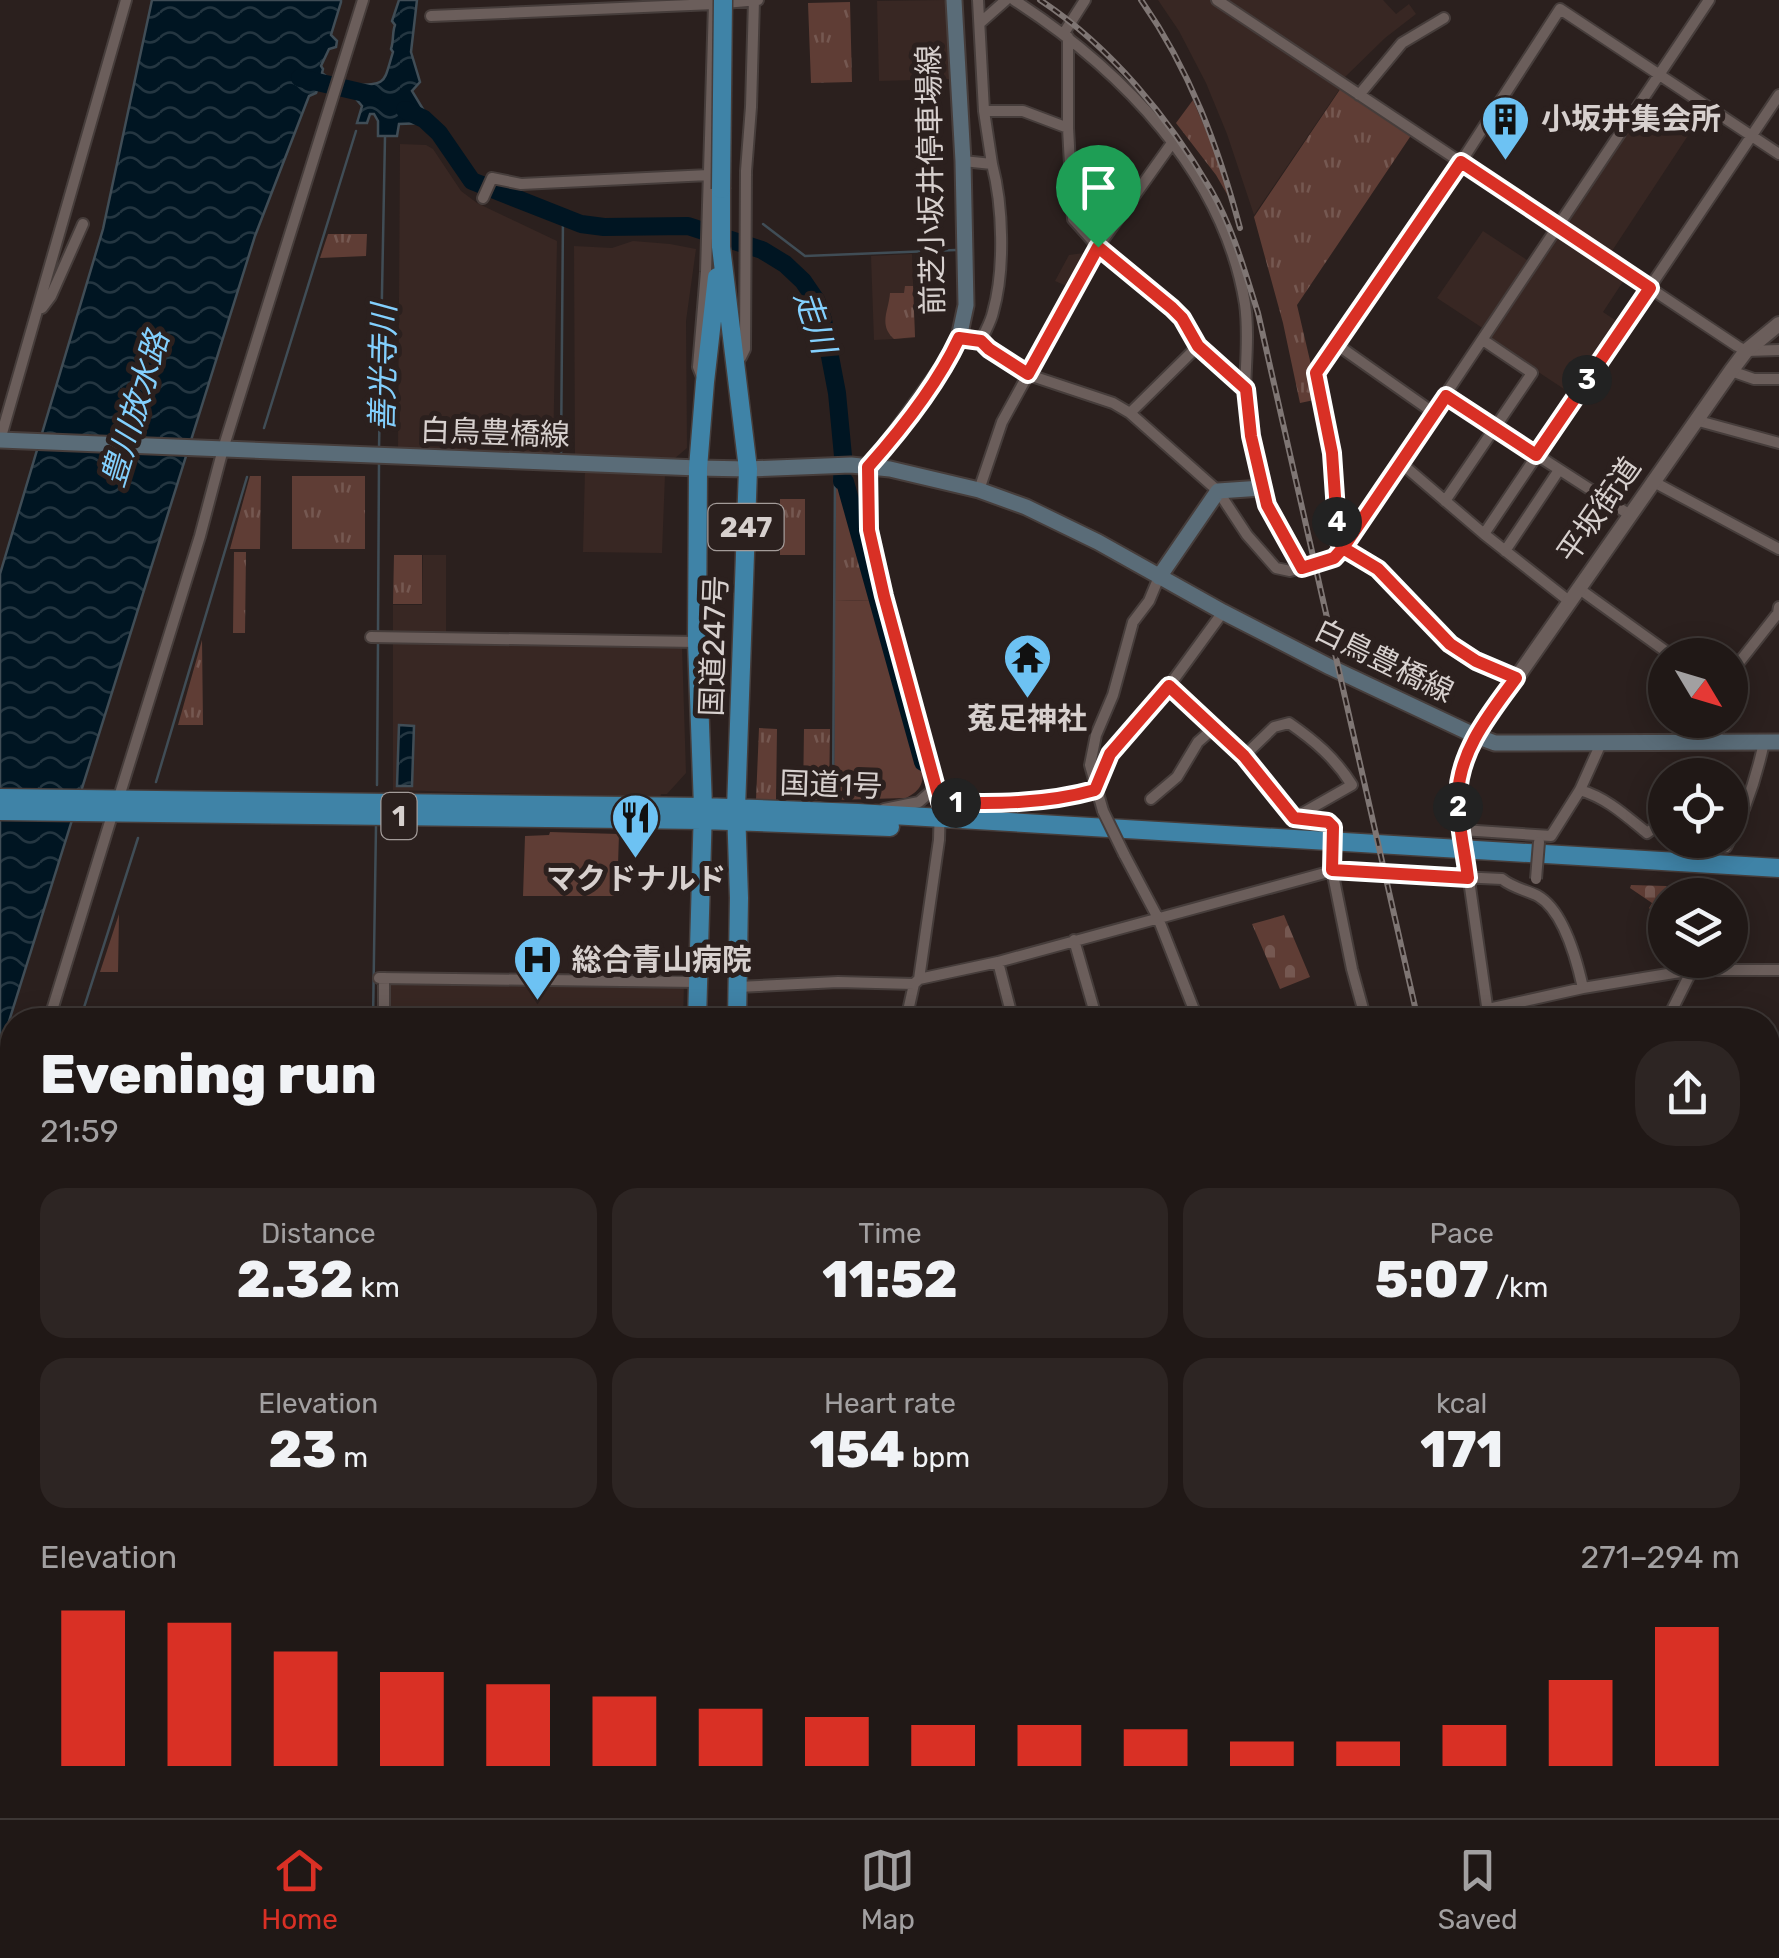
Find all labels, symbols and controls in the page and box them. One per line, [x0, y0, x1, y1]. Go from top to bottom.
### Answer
street label: 前芝小坂井停車場線 [911, 45, 951, 315]
building icon: 小坂井集会所 [1480, 93, 1532, 161]
place label: 小坂井集会所 [1541, 101, 1721, 137]
pin [1056, 145, 1141, 248]
icon: arrive [1071, 160, 1126, 215]
water label: 走川 [787, 286, 844, 361]
water label: 善光寺川 [363, 301, 403, 432]
water label: 豊川放水路 [93, 324, 177, 491]
pin: 3 [1562, 355, 1612, 405]
text: 3 [1578, 363, 1596, 396]
street label: 白鳥豊橋線 [419, 412, 571, 454]
street label: 平坂街道 [1550, 451, 1648, 569]
pin: 4 [1312, 497, 1362, 547]
road number: 247 [708, 504, 784, 550]
text: 4 [1327, 505, 1347, 538]
street label: 国道247号 [694, 575, 734, 717]
street label: 白鳥豊橋線 [1309, 612, 1459, 710]
temple icon: 菟足神社 [1001, 632, 1053, 700]
north arrow [1648, 638, 1748, 738]
map controls [1648, 638, 1748, 978]
place label: 菟足神社 [967, 701, 1087, 737]
button: locate [1648, 758, 1748, 858]
street label: 国道1号 [779, 765, 883, 805]
pin: 1 [931, 778, 981, 828]
pin: 2 [1433, 782, 1483, 832]
text: 1 [949, 786, 963, 819]
text: 2 [1449, 790, 1467, 823]
restaurant icon: マクドナルド [610, 792, 662, 860]
road number: 1 [382, 793, 416, 839]
place label: マクドナルド [546, 861, 726, 897]
button: layers [1648, 878, 1748, 978]
hospital icon: 総合青山病院 [511, 934, 563, 1002]
place label: 総合青山病院 [572, 942, 752, 978]
button: share [1635, 1041, 1740, 1146]
text: Evening run [40, 1042, 377, 1107]
text: 21:59 [40, 1112, 119, 1150]
text: Distance [261, 1217, 376, 1250]
text: Time [858, 1217, 922, 1250]
text: Pace [1430, 1217, 1494, 1250]
text: 2.32 [237, 1250, 354, 1310]
text: 11:52 [822, 1250, 958, 1310]
text: 5:07 [1375, 1250, 1489, 1310]
text: km [354, 1271, 400, 1304]
text: /km [1489, 1271, 1548, 1304]
text: Elevation [258, 1387, 378, 1420]
text: Heart rate [824, 1387, 956, 1420]
text: kcal [1436, 1387, 1487, 1420]
text: 23 [268, 1420, 336, 1480]
text: 154 [810, 1420, 905, 1480]
text: 171 [1420, 1420, 1503, 1480]
text: m [336, 1441, 368, 1474]
text: bpm [905, 1441, 970, 1474]
text: Elevation [40, 1538, 177, 1576]
text: 271–294 m [1581, 1538, 1740, 1576]
tab: Home [261, 1843, 338, 1936]
tab: Map [860, 1843, 915, 1936]
tab: Saved [1438, 1843, 1518, 1936]

